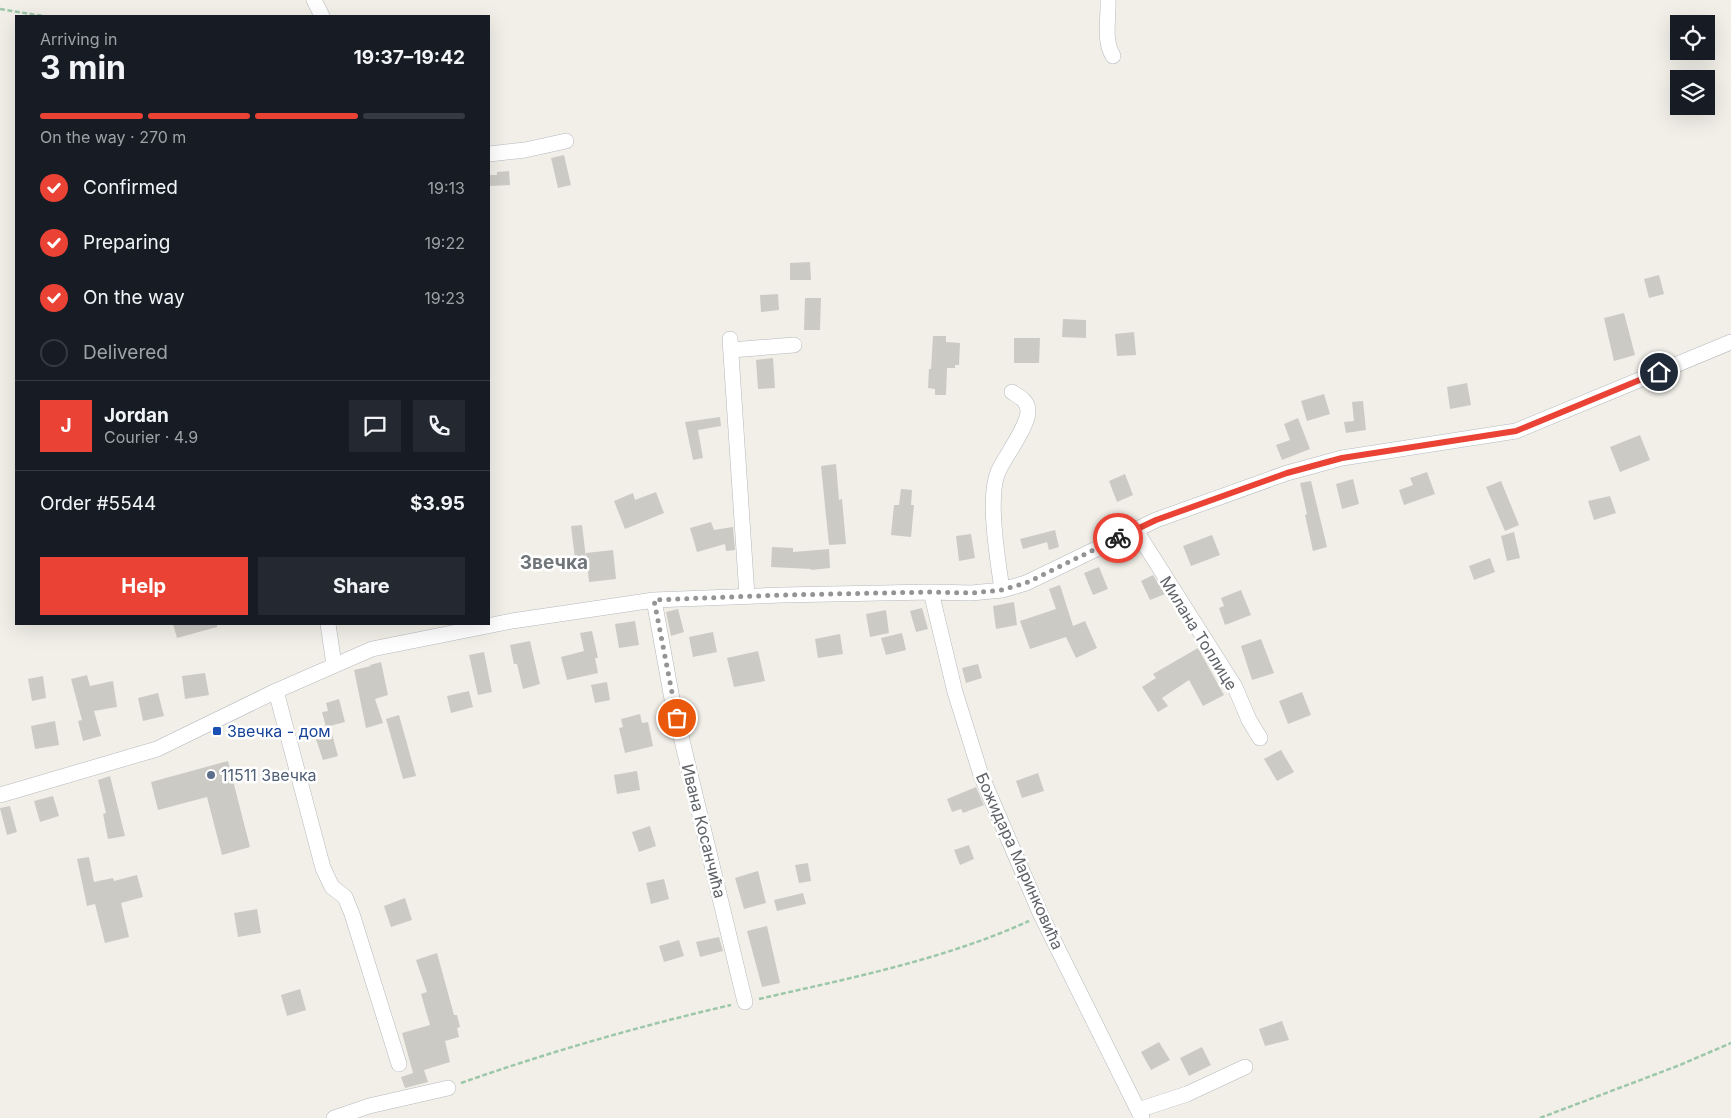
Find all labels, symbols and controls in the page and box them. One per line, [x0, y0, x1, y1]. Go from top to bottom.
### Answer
map controls [1670, 15, 1715, 115]
button: locate [1670, 15, 1715, 60]
text: Arriving in [40, 29, 117, 49]
text: 19:37–19:42 [354, 46, 465, 69]
text: 3 min [40, 48, 126, 87]
button: layers [1670, 70, 1715, 115]
text: On the way · 270 m [40, 127, 186, 147]
icon: check [40, 174, 68, 202]
text: Confirmed [83, 176, 178, 199]
text: 19:13 [428, 178, 465, 198]
icon: check [40, 229, 68, 257]
text: Preparing [83, 231, 170, 254]
text: 19:22 [424, 233, 465, 253]
icon: check [40, 284, 68, 312]
text: On the way [83, 286, 185, 309]
text: 19:23 [424, 288, 465, 308]
text: Delivered [83, 341, 168, 364]
pin [1638, 351, 1680, 393]
icon: home [1645, 358, 1673, 386]
button: chat [349, 400, 401, 452]
button: phone [413, 400, 465, 452]
text: Jordan [104, 404, 169, 427]
text: J [60, 414, 72, 437]
text: Courier · 4.9 [104, 427, 198, 447]
text: Order #5544 [40, 492, 156, 515]
text: $3.95 [410, 492, 465, 515]
courier [1093, 513, 1143, 563]
icon: bike [1104, 524, 1132, 552]
district label: Звечка [520, 551, 588, 574]
button: Help [40, 557, 248, 615]
button: Share [258, 557, 465, 615]
street label: Милана Топлице [1156, 572, 1242, 694]
pin [656, 697, 698, 739]
icon: bag [663, 704, 691, 732]
place label: Звечка - дом [227, 721, 331, 741]
marker: Звечка - дом [211, 725, 223, 737]
street label: Ивана Косанчића [678, 762, 730, 900]
place label: 11511 Звечка [221, 765, 317, 785]
marker: 11511 Звечка [205, 769, 217, 781]
street label: Божидара Маринковића [972, 769, 1068, 953]

